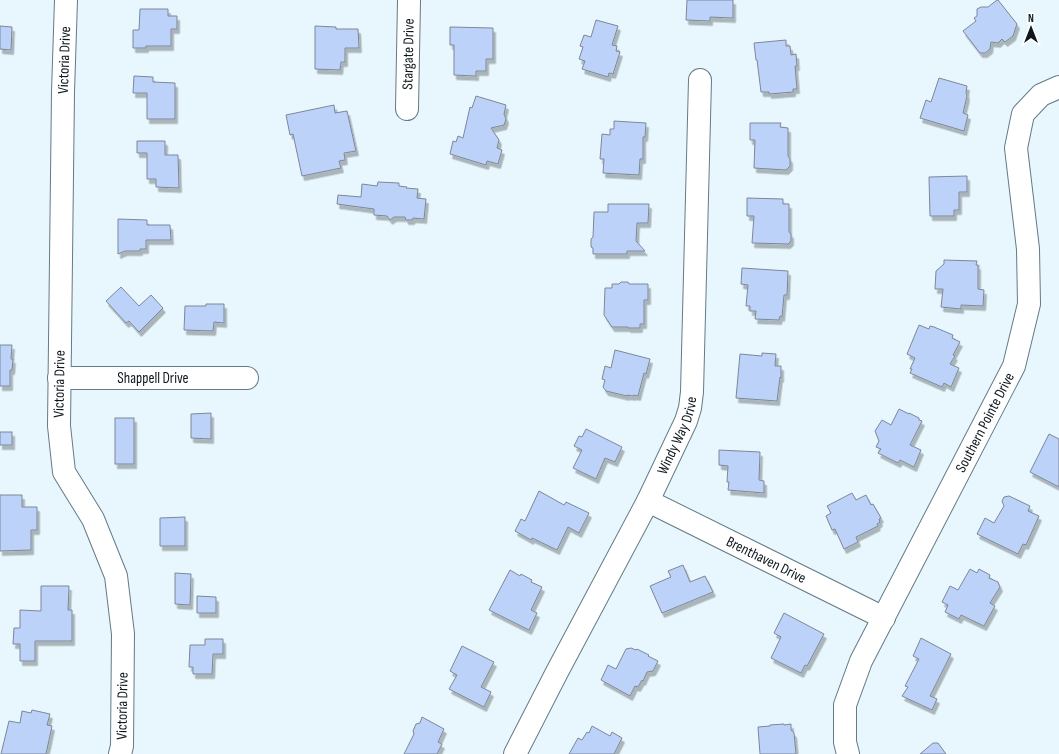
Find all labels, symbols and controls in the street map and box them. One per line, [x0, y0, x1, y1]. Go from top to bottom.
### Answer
north arrow [1011, 8, 1051, 48]
text: N [1028, 12, 1034, 25]
street label: Stargate Drive [398, 18, 419, 90]
street label: Victoria Drive [54, 26, 75, 94]
street label: Victoria Drive [49, 350, 70, 418]
street label: Shappell Drive [117, 369, 189, 388]
street label: Southern Pointe Drive [951, 369, 1019, 476]
street label: Windy Way Drive [653, 396, 701, 478]
street label: Brenthaven Drive [723, 532, 809, 588]
street label: Victoria Drive [112, 672, 133, 740]

